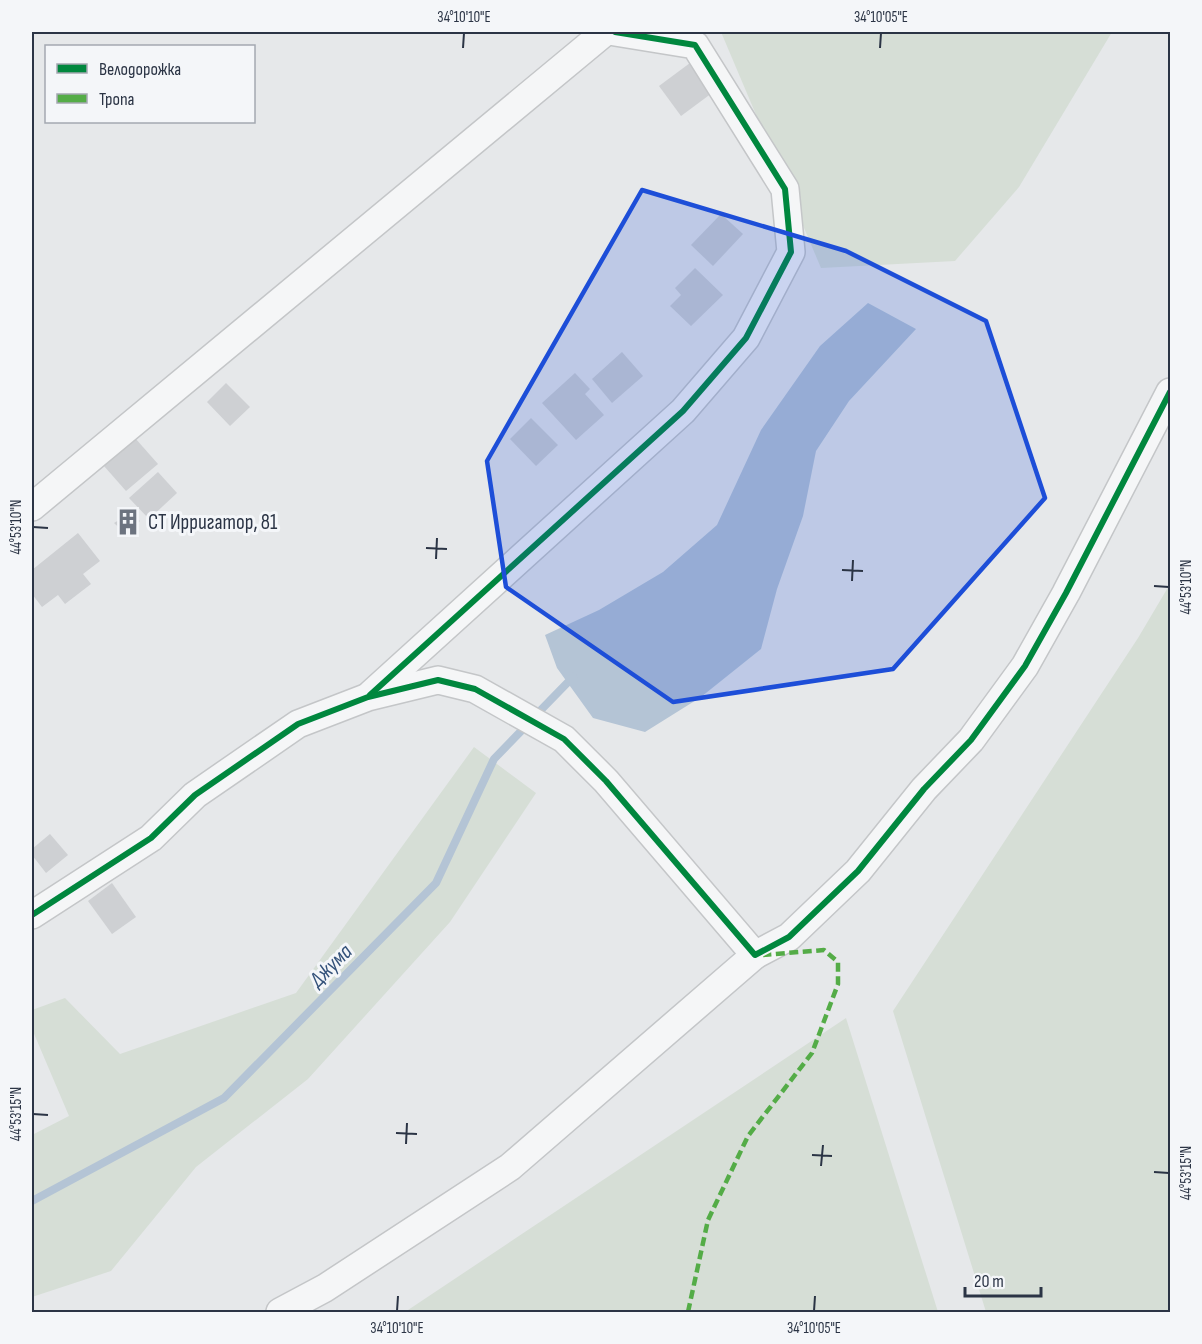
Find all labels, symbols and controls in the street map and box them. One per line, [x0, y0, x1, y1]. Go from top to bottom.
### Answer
text: 34°10'10"E [437, 8, 491, 27]
text: 34°10'05"E [854, 8, 908, 27]
legend [45, 45, 255, 123]
text: Велодорожка [99, 59, 181, 80]
text: Тропа [99, 89, 135, 110]
text: 44°53'10"N [7, 499, 26, 555]
building icon: СТ Ирригатор, 81 [113, 507, 143, 537]
place label: СТ Ирригатор, 81 [148, 510, 278, 535]
text: 44°53'10"N [1177, 559, 1196, 615]
water label: Джума [303, 939, 358, 994]
text: 44°53'15"N [7, 1087, 26, 1141]
text: 44°53'15"N [1177, 1146, 1196, 1200]
scale bar [965, 1260, 1042, 1298]
text: 20 m [974, 1271, 1004, 1292]
text: 34°10'10"E [370, 1319, 424, 1338]
text: 34°10'05"E [787, 1319, 841, 1338]

